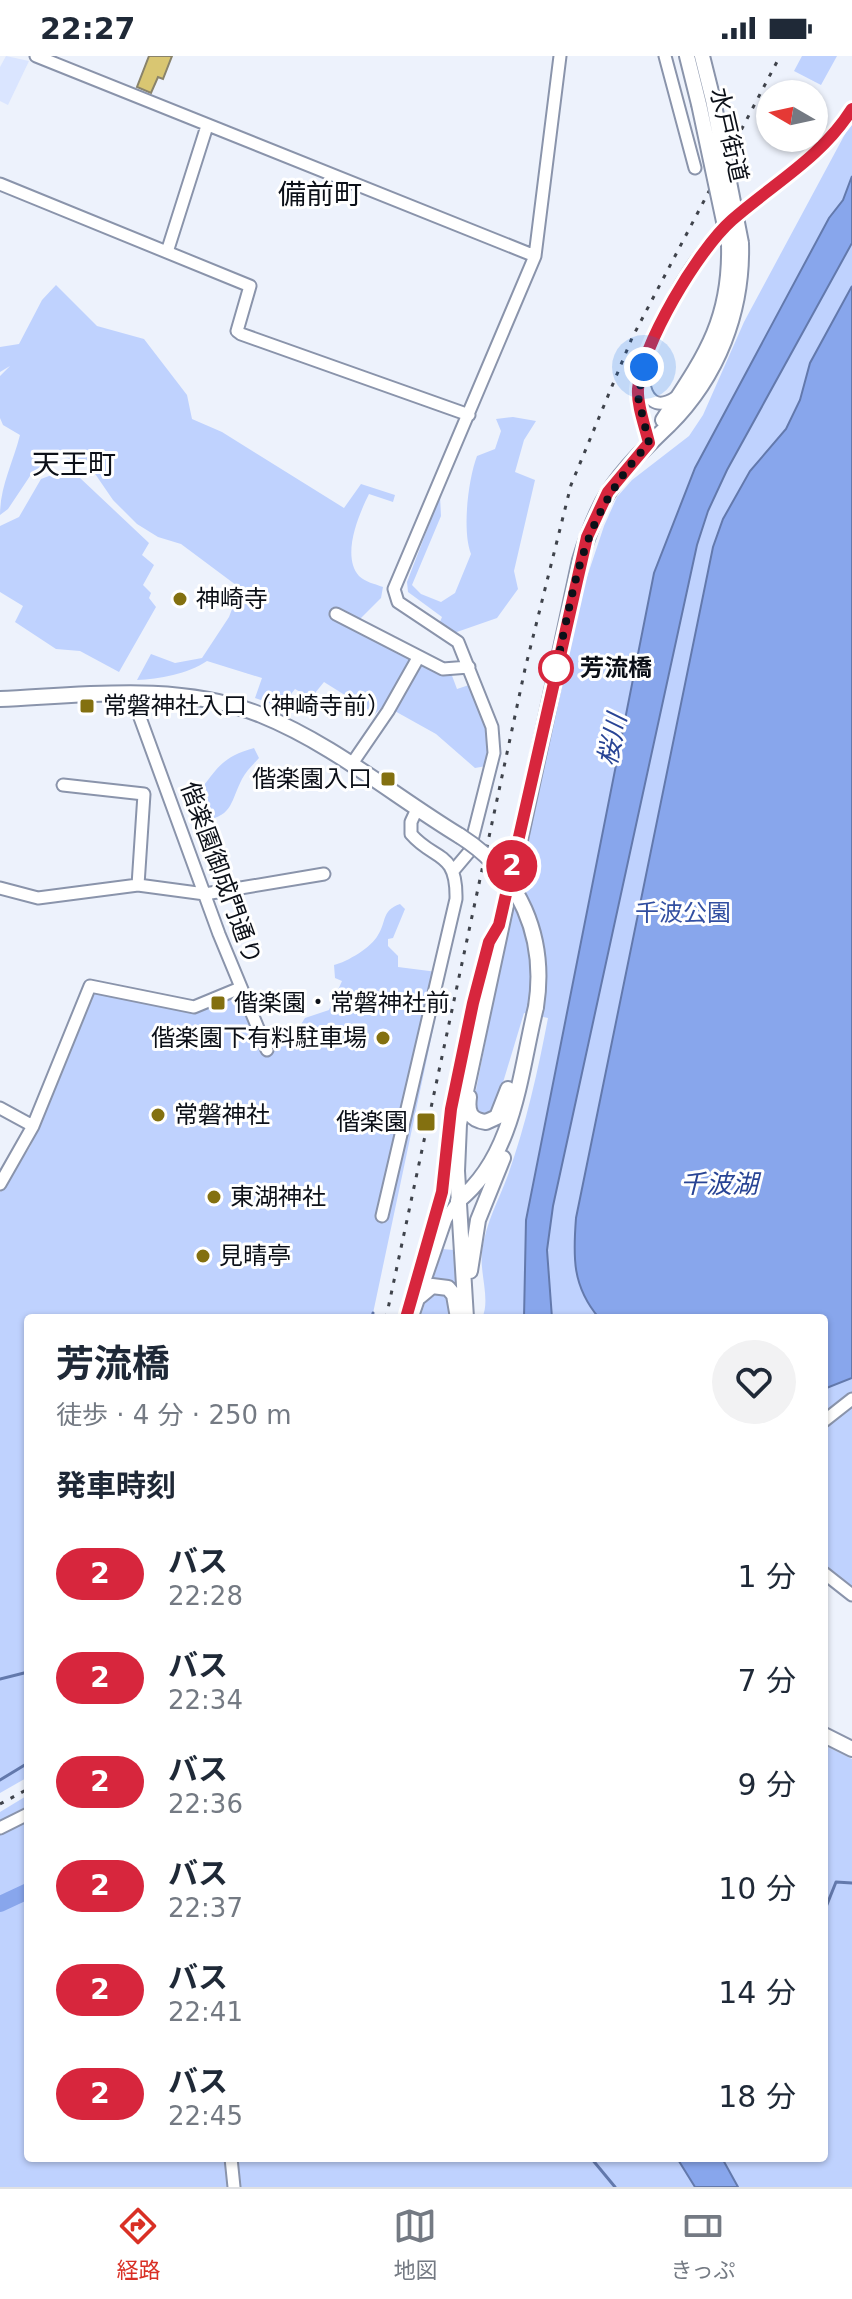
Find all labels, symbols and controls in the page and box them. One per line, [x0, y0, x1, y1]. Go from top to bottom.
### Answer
text: 22:27 [40, 11, 136, 46]
north arrow [756, 80, 828, 152]
map controls [756, 80, 828, 152]
street label: 水戸街道 [705, 85, 753, 185]
district label: 備前町 [278, 178, 362, 211]
your location [624, 347, 664, 387]
district label: 天王町 [32, 448, 116, 481]
place label: 神崎寺 [196, 585, 268, 613]
marker: 神崎寺 [171, 590, 189, 608]
marker: 芳流橋 [539, 651, 573, 685]
place label: 芳流橋 [580, 654, 652, 682]
place label: 常磐神社入口（神崎寺前） [103, 692, 391, 720]
marker: 常磐神社入口（神崎寺前） [78, 697, 96, 715]
water label: 桜川 [592, 709, 633, 769]
place label: 偕楽園入口 [252, 765, 372, 793]
marker: 偕楽園入口 [379, 770, 397, 788]
street label: 偕楽園御成門通り [175, 778, 267, 968]
line badge: 2 [486, 840, 538, 892]
text: 2 [502, 849, 522, 882]
park label: 千波公園 [635, 899, 731, 927]
place label: 偕楽園・常磐神社前 [234, 989, 450, 1017]
marker: 偕楽園・常磐神社前 [209, 994, 227, 1012]
place label: 偕楽園下有料駐車場 [151, 1024, 367, 1052]
marker: 偕楽園下有料駐車場 [374, 1029, 392, 1047]
place label: 常磐神社 [174, 1101, 270, 1129]
marker: 常磐神社 [149, 1106, 167, 1124]
place label: 偕楽園 [336, 1108, 408, 1136]
marker: 偕楽園 [415, 1111, 437, 1133]
water label: 千波湖 [680, 1169, 762, 1199]
place label: 東湖神社 [230, 1183, 326, 1211]
marker: 東湖神社 [205, 1188, 223, 1206]
place label: 見晴亭 [219, 1242, 291, 1270]
marker: 見晴亭 [194, 1247, 212, 1265]
button: heart [712, 1340, 796, 1424]
text: 芳流橋 [56, 1342, 170, 1386]
text: 徒歩 · 4 分 · 250 m [56, 1400, 292, 1430]
text: 発車時刻 [56, 1468, 176, 1503]
text: バス [168, 1544, 228, 1579]
text: 2 [90, 1557, 110, 1590]
text: 1 分 [737, 1559, 796, 1594]
text: 22:28 [168, 1581, 243, 1611]
text: バス [168, 1648, 228, 1683]
text: 2 [90, 1661, 110, 1694]
text: 7 分 [737, 1663, 796, 1698]
text: 22:34 [168, 1685, 243, 1715]
text: バス [168, 1752, 228, 1787]
text: 2 [90, 1765, 110, 1798]
text: 9 分 [737, 1767, 796, 1802]
text: 22:36 [168, 1789, 243, 1819]
text: バス [168, 1856, 228, 1891]
text: 2 [90, 1869, 110, 1902]
text: 10 分 [718, 1871, 796, 1906]
text: 22:37 [168, 1893, 243, 1923]
text: バス [168, 1960, 228, 1995]
text: 2 [90, 1973, 110, 2006]
text: 14 分 [718, 1975, 796, 2010]
text: 22:41 [168, 1997, 243, 2027]
text: バス [168, 2064, 228, 2099]
text: 2 [90, 2077, 110, 2110]
text: 18 分 [718, 2079, 796, 2114]
text: 22:45 [168, 2101, 243, 2131]
tab: 経路 [116, 2204, 160, 2284]
tab: 地図 [393, 2204, 437, 2284]
tab: きっぷ [670, 2204, 736, 2284]

